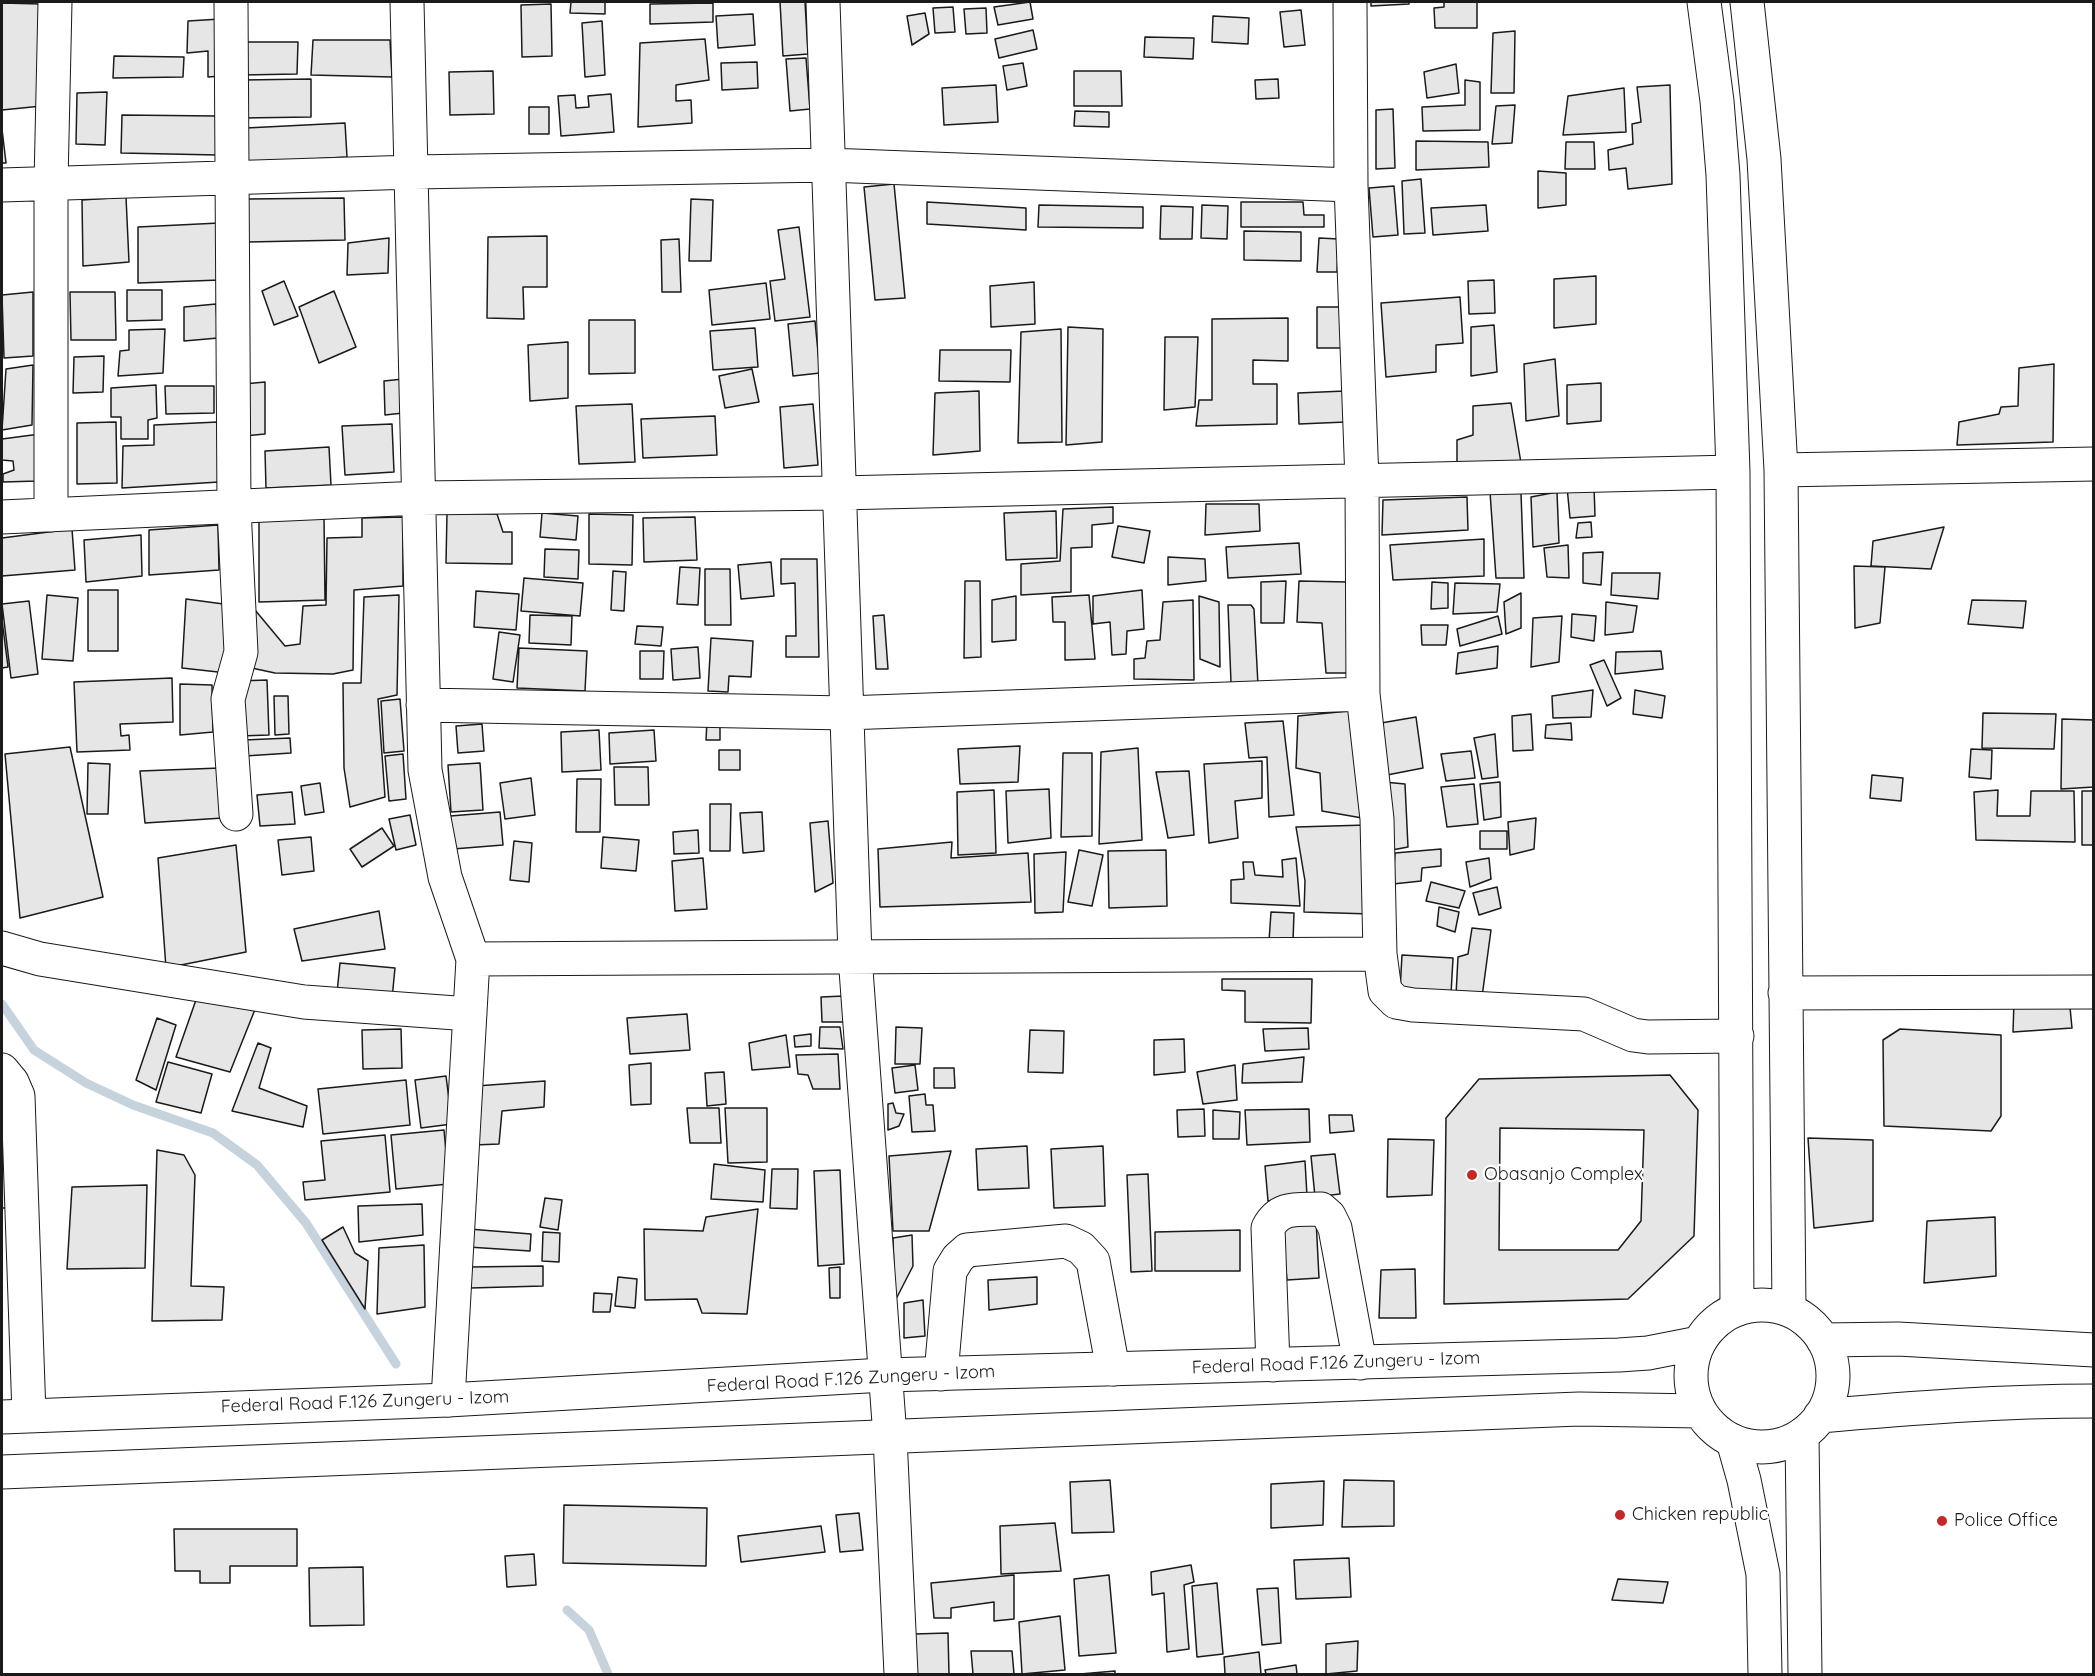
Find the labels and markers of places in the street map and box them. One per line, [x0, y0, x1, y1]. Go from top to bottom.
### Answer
place label: Obasanjo Complex [1484, 1164, 1643, 1186]
marker: Obasanjo Complex [1465, 1168, 1479, 1182]
place label: Chicken republic [1632, 1504, 1768, 1526]
marker: Chicken republic [1613, 1508, 1627, 1522]
place label: Police Office [1954, 1510, 2058, 1532]
marker: Police Office [1935, 1514, 1949, 1528]

